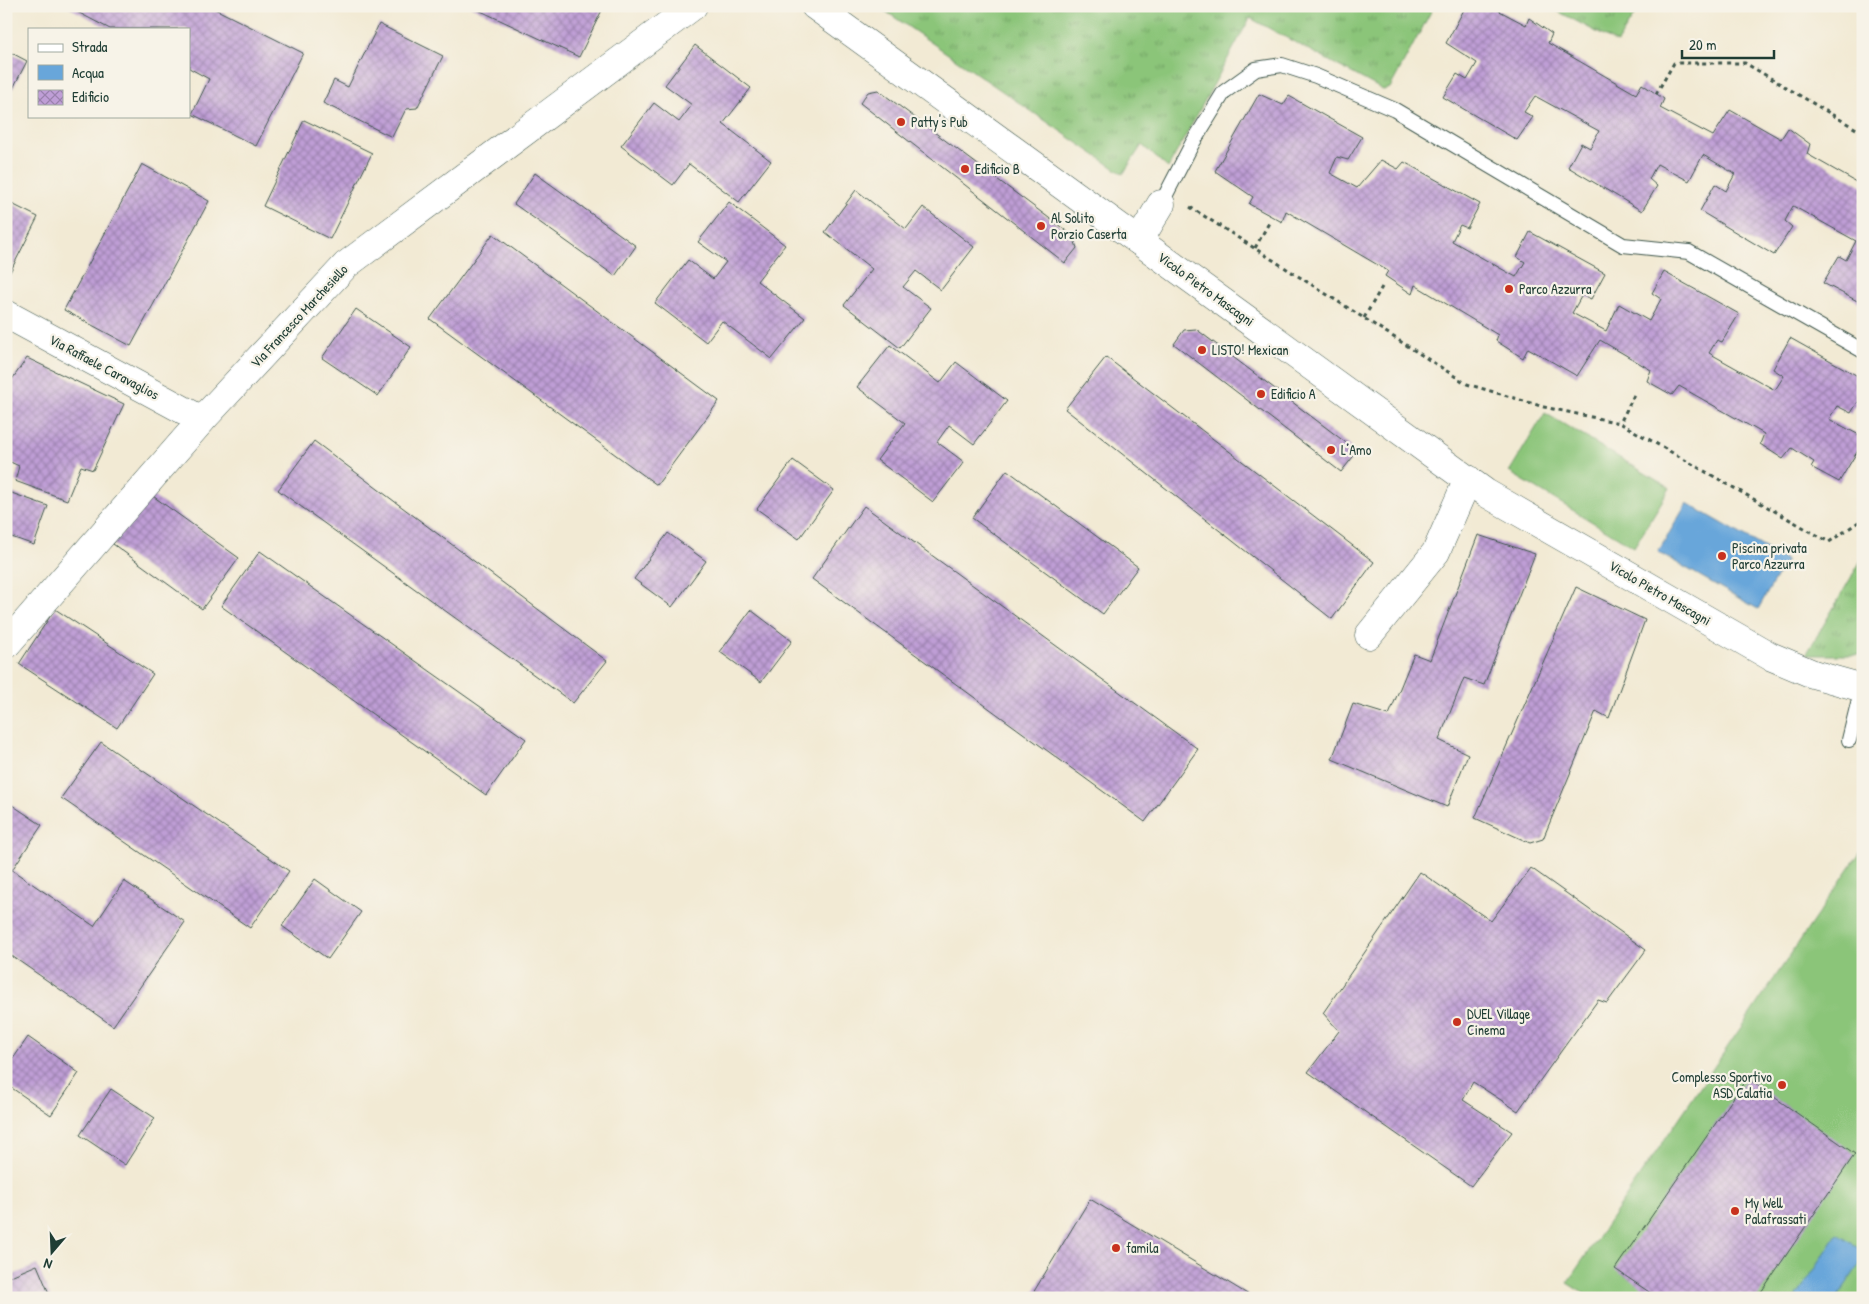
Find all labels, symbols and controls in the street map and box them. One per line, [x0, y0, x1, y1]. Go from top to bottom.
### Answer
legend [28, 28, 190, 118]
scale bar [1682, 28, 1774, 60]
text: 20 m [1689, 34, 1716, 55]
text: Strada [72, 36, 108, 57]
text: Acqua [72, 62, 104, 83]
text: Edificio [72, 86, 109, 107]
place label: Patty's Pub [911, 112, 968, 132]
marker: Patty's Pub [895, 116, 907, 128]
place label: Edificio B [975, 159, 1020, 178]
marker: Edificio B [959, 163, 971, 175]
place label: Al Solito Porzio Caserta [1051, 208, 1127, 243]
marker: Al Solito Porzio Caserta [1035, 220, 1047, 232]
street label: Vicolo Pietro Mascagni [1154, 247, 1258, 331]
street label: Via Francesco Marchesiello [246, 260, 352, 371]
place label: Parco Azzurra [1519, 279, 1592, 298]
marker: Parco Azzurra [1503, 283, 1515, 295]
street label: Via Raffaele Caravaglios [46, 330, 162, 404]
place label: LISTO! Mexican [1212, 340, 1289, 359]
marker: LISTO! Mexican [1196, 344, 1208, 356]
place label: Edificio A [1271, 384, 1316, 403]
marker: Edificio A [1255, 388, 1267, 400]
place label: L’Amo [1341, 440, 1372, 459]
marker: L’Amo [1325, 444, 1337, 456]
place label: Piscina privata Parco Azzurra [1732, 538, 1807, 573]
marker: Piscina privata Parco Azzurra [1716, 550, 1728, 562]
street label: Vicolo Pietro Mascagni [1605, 556, 1715, 630]
place label: DUEL Village Cinema [1467, 1004, 1531, 1039]
marker: DUEL Village Cinema [1451, 1016, 1463, 1028]
place label: Complesso Sportivo ASD Calatia [1672, 1067, 1772, 1102]
marker: Complesso Sportivo ASD Calatia [1776, 1079, 1788, 1091]
place label: My Well Palafrassati [1745, 1193, 1807, 1228]
marker: My Well Palafrassati [1729, 1205, 1741, 1217]
north arrow [28, 1226, 78, 1276]
place label: famila [1126, 1238, 1159, 1257]
marker: famila [1110, 1242, 1122, 1254]
text: N [40, 1254, 54, 1275]

